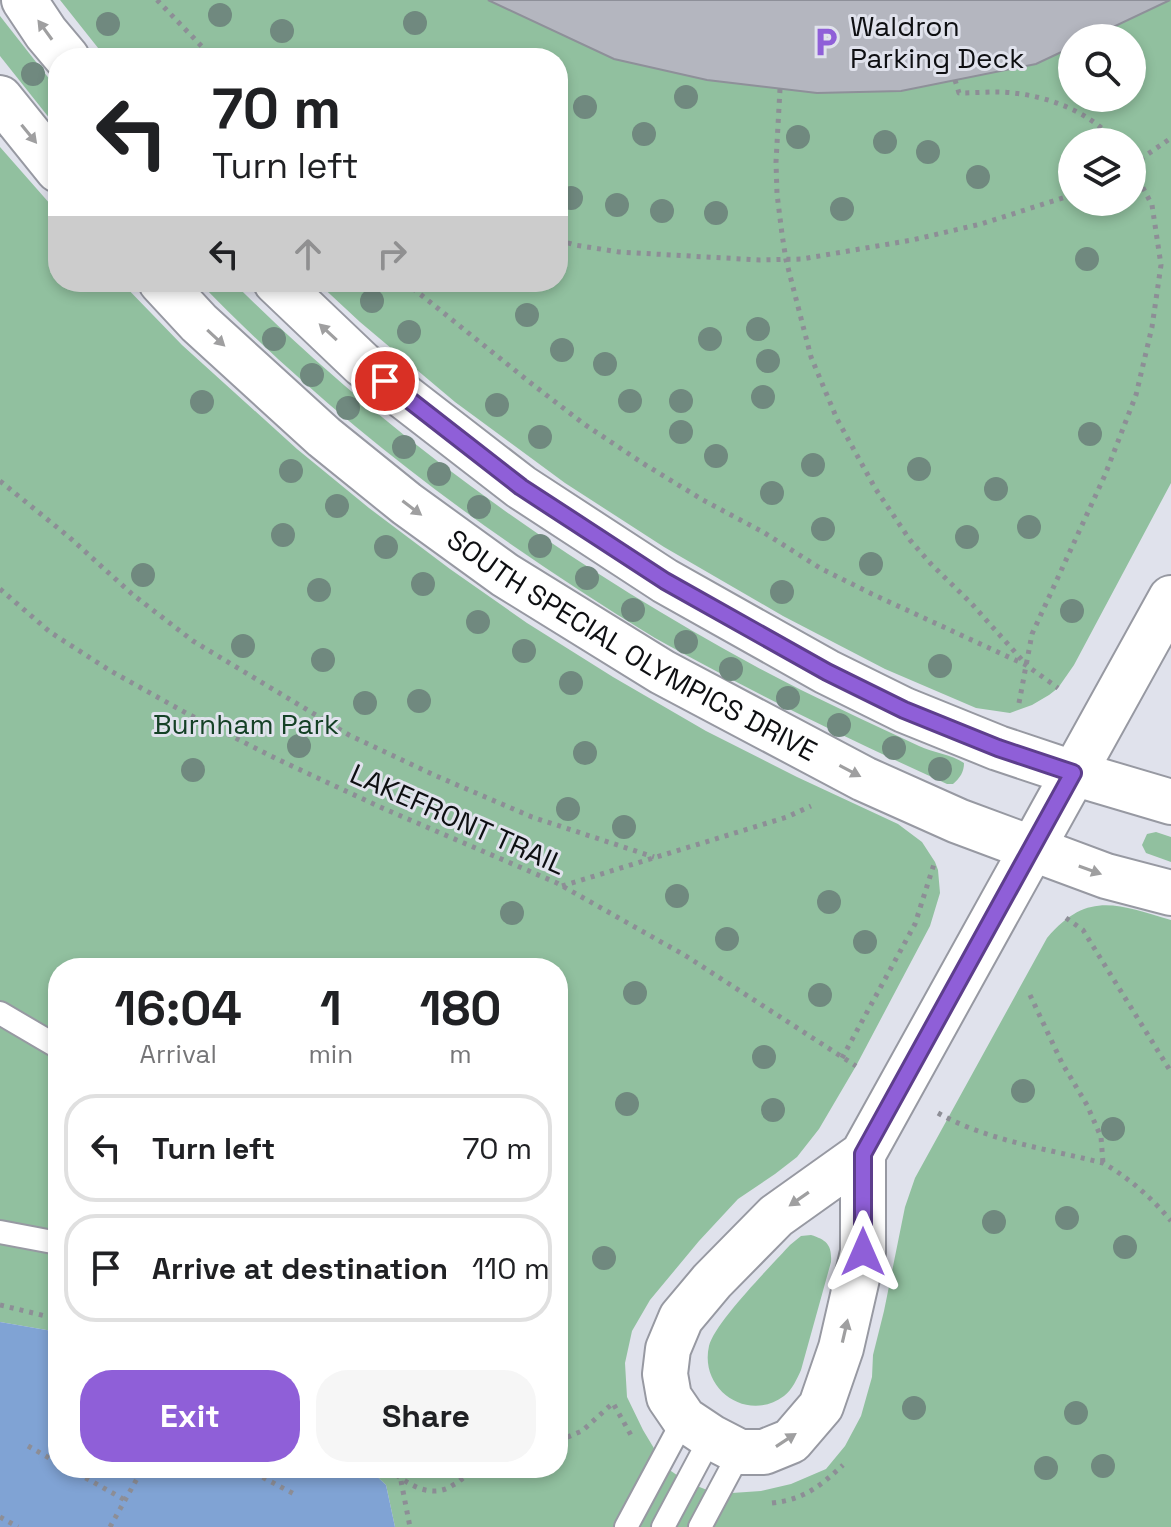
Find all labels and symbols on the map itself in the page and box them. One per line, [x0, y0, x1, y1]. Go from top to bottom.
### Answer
place label: Waldron Parking Deck [850, 8, 1024, 76]
one-way arrow [37, 19, 53, 40]
parking icon: Waldron Parking Deck [809, 25, 843, 59]
one-way arrow [20, 124, 37, 144]
one-way arrow [319, 323, 338, 341]
one-way arrow [206, 328, 225, 346]
pin [351, 347, 419, 415]
one-way arrow [402, 499, 422, 515]
street label: SOUTH SPECIAL OLYMPICS DRIVE [440, 521, 823, 769]
park label: Burnham Park [153, 706, 339, 742]
street label: LAKEFRONT TRAIL [345, 755, 571, 883]
one-way arrow [839, 765, 862, 778]
one-way arrow [1079, 864, 1103, 877]
one-way arrow [789, 1191, 810, 1206]
position arrow [821, 1210, 905, 1294]
one-way arrow [839, 1319, 852, 1344]
one-way arrow [775, 1433, 798, 1448]

